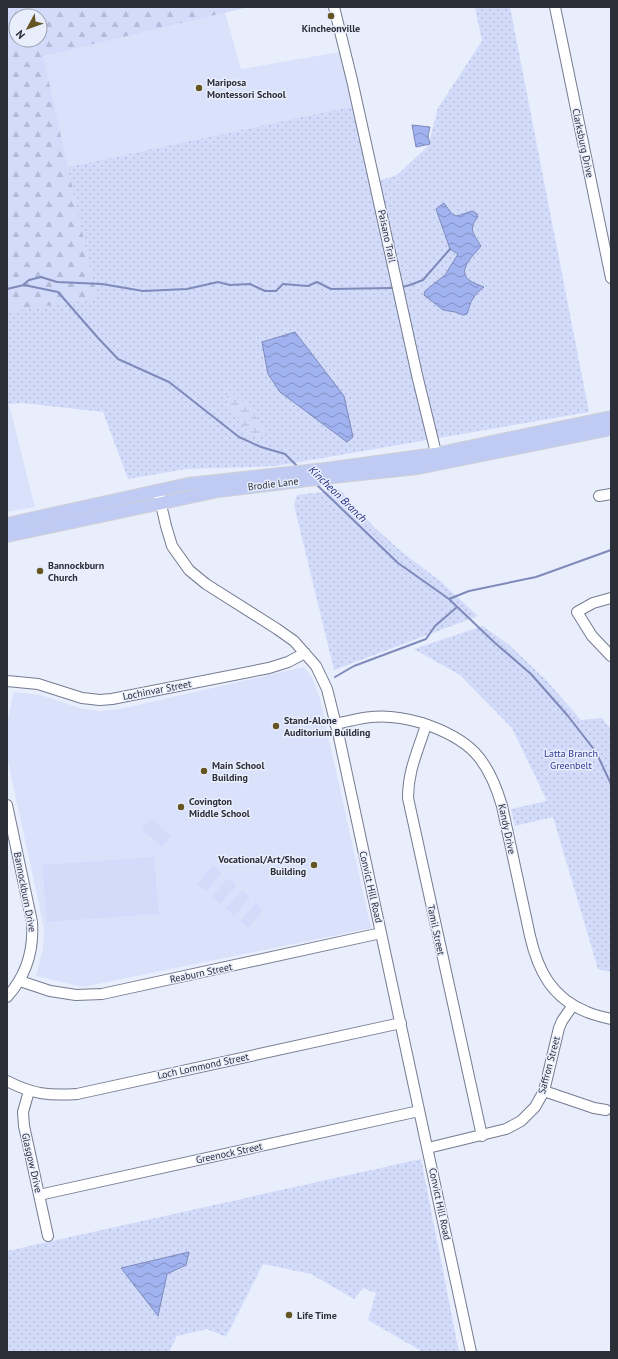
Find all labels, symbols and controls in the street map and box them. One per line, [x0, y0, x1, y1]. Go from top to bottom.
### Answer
north arrow [8, 8, 48, 48]
marker: Kincheonville [326, 11, 336, 21]
place label: Kincheonville [302, 22, 360, 35]
text: N [13, 27, 28, 42]
place label: Mariposa Montessori School [207, 76, 286, 101]
marker: Mariposa Montessori School [194, 83, 204, 93]
street label: Clarksburg Drive [569, 107, 597, 179]
street label: Paisano Trail [375, 208, 399, 264]
water label: Kincheon Branch [306, 463, 370, 525]
street label: Brodie Lane [247, 474, 299, 494]
place label: Bannockburn Church [48, 559, 104, 584]
marker: Bannockburn Church [35, 566, 45, 576]
street label: Lochinvar Street [122, 677, 193, 703]
place label: Stand-Alone Auditorium Building [284, 714, 370, 739]
marker: Stand-Alone Auditorium Building [271, 721, 281, 731]
park label: Latta Branch Greenbelt [544, 747, 598, 772]
place label: Main School Building [212, 759, 264, 784]
marker: Main School Building [199, 766, 209, 776]
place label: Covington Middle School [189, 795, 250, 820]
marker: Covington Middle School [176, 802, 186, 812]
street label: Kandy Drive [495, 803, 519, 855]
street label: Convict Hill Road [356, 850, 386, 924]
street label: Bannockburn Drive [11, 851, 39, 933]
place label: Vocational/Art/Shop Building [217, 853, 307, 878]
marker: Vocational/Art/Shop Building [309, 860, 319, 870]
street label: Tamil Street [424, 904, 448, 957]
street label: Reaburn Street [169, 960, 234, 986]
street label: Saffron Street [535, 1034, 563, 1095]
street label: Loch Lommond Street [156, 1050, 251, 1082]
street label: Glasgow Drive [19, 1132, 45, 1194]
street label: Greenock Street [195, 1139, 264, 1166]
street label: Convict Hill Road [426, 1167, 454, 1241]
place label: Life Time [297, 1309, 337, 1322]
marker: Life Time [284, 1310, 294, 1320]

